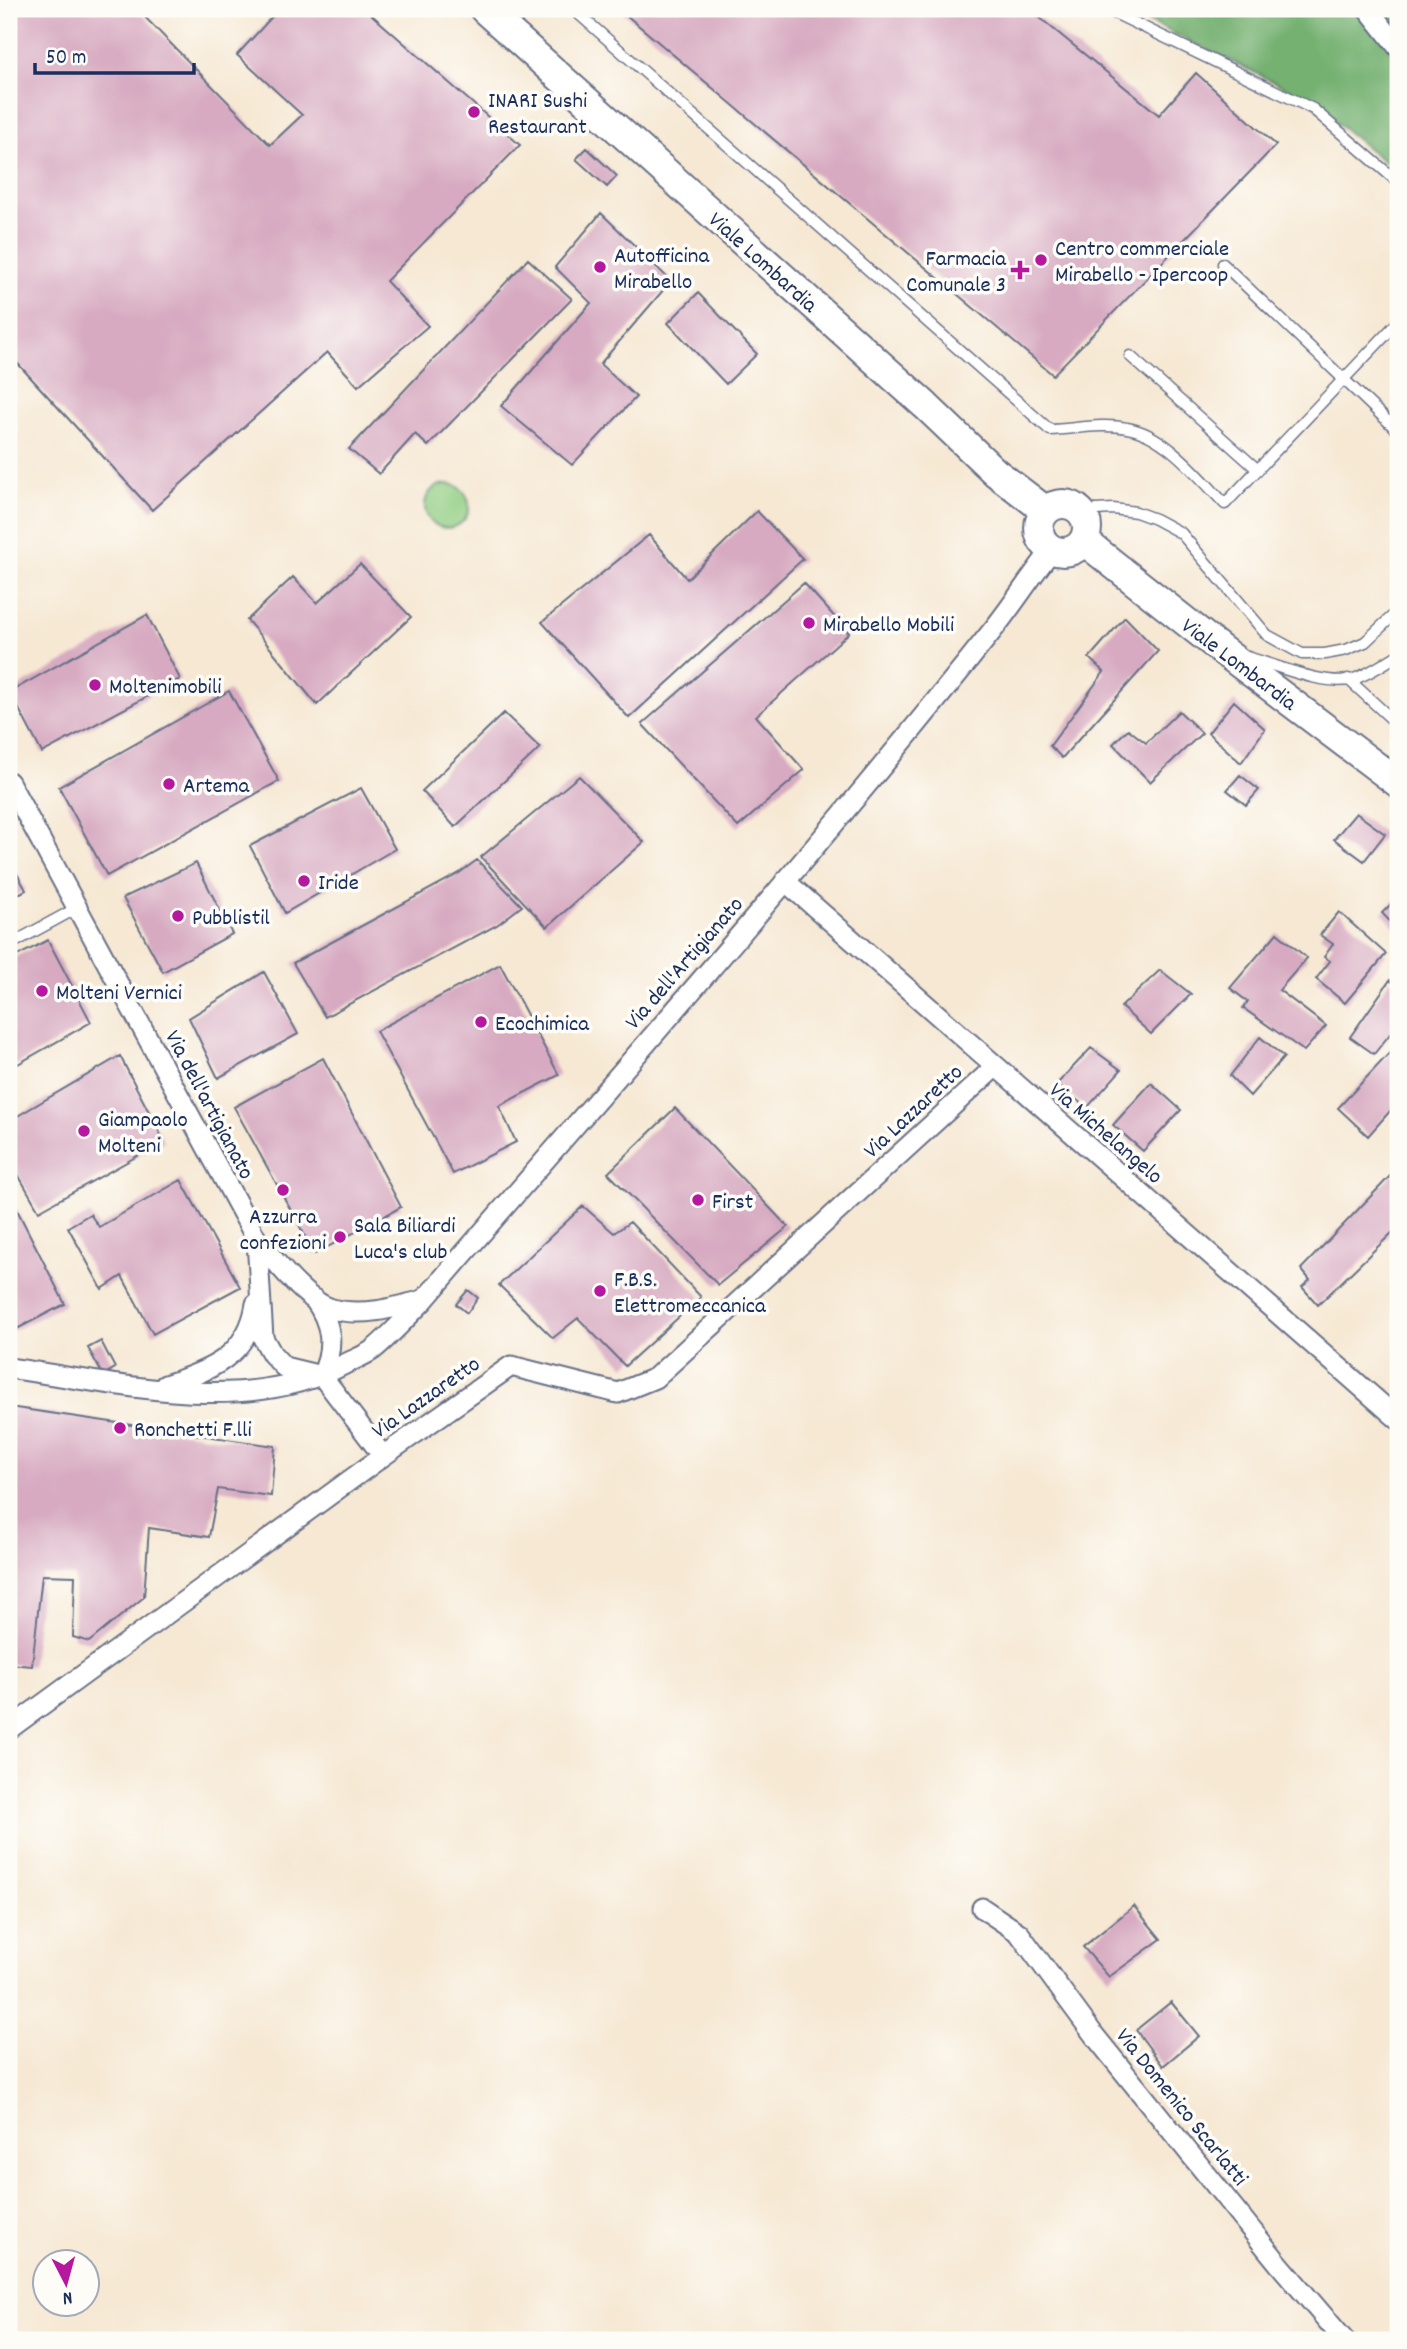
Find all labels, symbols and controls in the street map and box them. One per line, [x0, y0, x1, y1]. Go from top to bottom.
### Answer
scale bar [35, 32, 194, 76]
text: 50 m [46, 44, 86, 74]
place label: INARI Sushi Restaurant [488, 86, 587, 145]
marker: INARI Sushi Restaurant [466, 104, 482, 120]
street label: Viale Lombardia [700, 205, 825, 323]
place label: Centro commerciale Mirabello - Ipercoop [1055, 234, 1229, 293]
place label: Autofficina Mirabello [614, 241, 710, 300]
place label: Farmacia Comunale 3 [906, 244, 1007, 303]
marker: Centro commerciale Mirabello - Ipercoop [1033, 252, 1049, 268]
marker: Autofficina Mirabello [592, 259, 608, 275]
marker: Farmacia Comunale 3 [1012, 262, 1028, 278]
place label: Mirabello Mobili [823, 610, 954, 643]
street label: Viale Lombardia [1173, 611, 1304, 721]
marker: Mirabello Mobili [801, 615, 817, 631]
place label: Moltenimobili [109, 672, 222, 705]
marker: Moltenimobili [87, 677, 103, 693]
place label: Artema [183, 771, 250, 804]
marker: Artema [161, 776, 177, 792]
place label: Iride [318, 868, 359, 901]
marker: Iride [296, 873, 312, 889]
street label: Via dell'Artigianato [619, 891, 753, 1038]
place label: Pubblistil [192, 903, 270, 936]
marker: Pubblistil [170, 908, 186, 924]
place label: Molteni Vernici [56, 978, 182, 1011]
marker: Molteni Vernici [34, 983, 50, 999]
place label: Ecochimica [495, 1009, 590, 1042]
marker: Ecochimica [473, 1014, 489, 1030]
street label: Via dell'artigianato [155, 1025, 261, 1186]
street label: Via Lazzaretto [857, 1058, 972, 1167]
street label: Via Michelangelo [1040, 1076, 1169, 1194]
place label: Giampaolo Molteni [98, 1105, 188, 1164]
marker: Giampaolo Molteni [76, 1123, 92, 1139]
marker: Azzurra confezioni [275, 1182, 291, 1198]
place label: First [712, 1187, 753, 1220]
marker: First [690, 1192, 706, 1208]
place label: Azzurra confezioni [240, 1202, 326, 1261]
place label: Sala Biliardi Luca's club [354, 1211, 456, 1270]
marker: Sala Biliardi Luca's club [332, 1229, 348, 1245]
place label: F.B.S. Elettromeccanica [614, 1265, 767, 1324]
marker: F.B.S. Elettromeccanica [592, 1283, 608, 1299]
street label: Via Lazzaretto [366, 1349, 488, 1448]
place label: Ronchetti F.lli [134, 1415, 252, 1448]
marker: Ronchetti F.lli [112, 1420, 128, 1436]
street label: Via Domenico Scarlatti [1106, 2022, 1254, 2194]
north arrow [32, 2248, 102, 2318]
text: N [61, 2283, 73, 2310]

